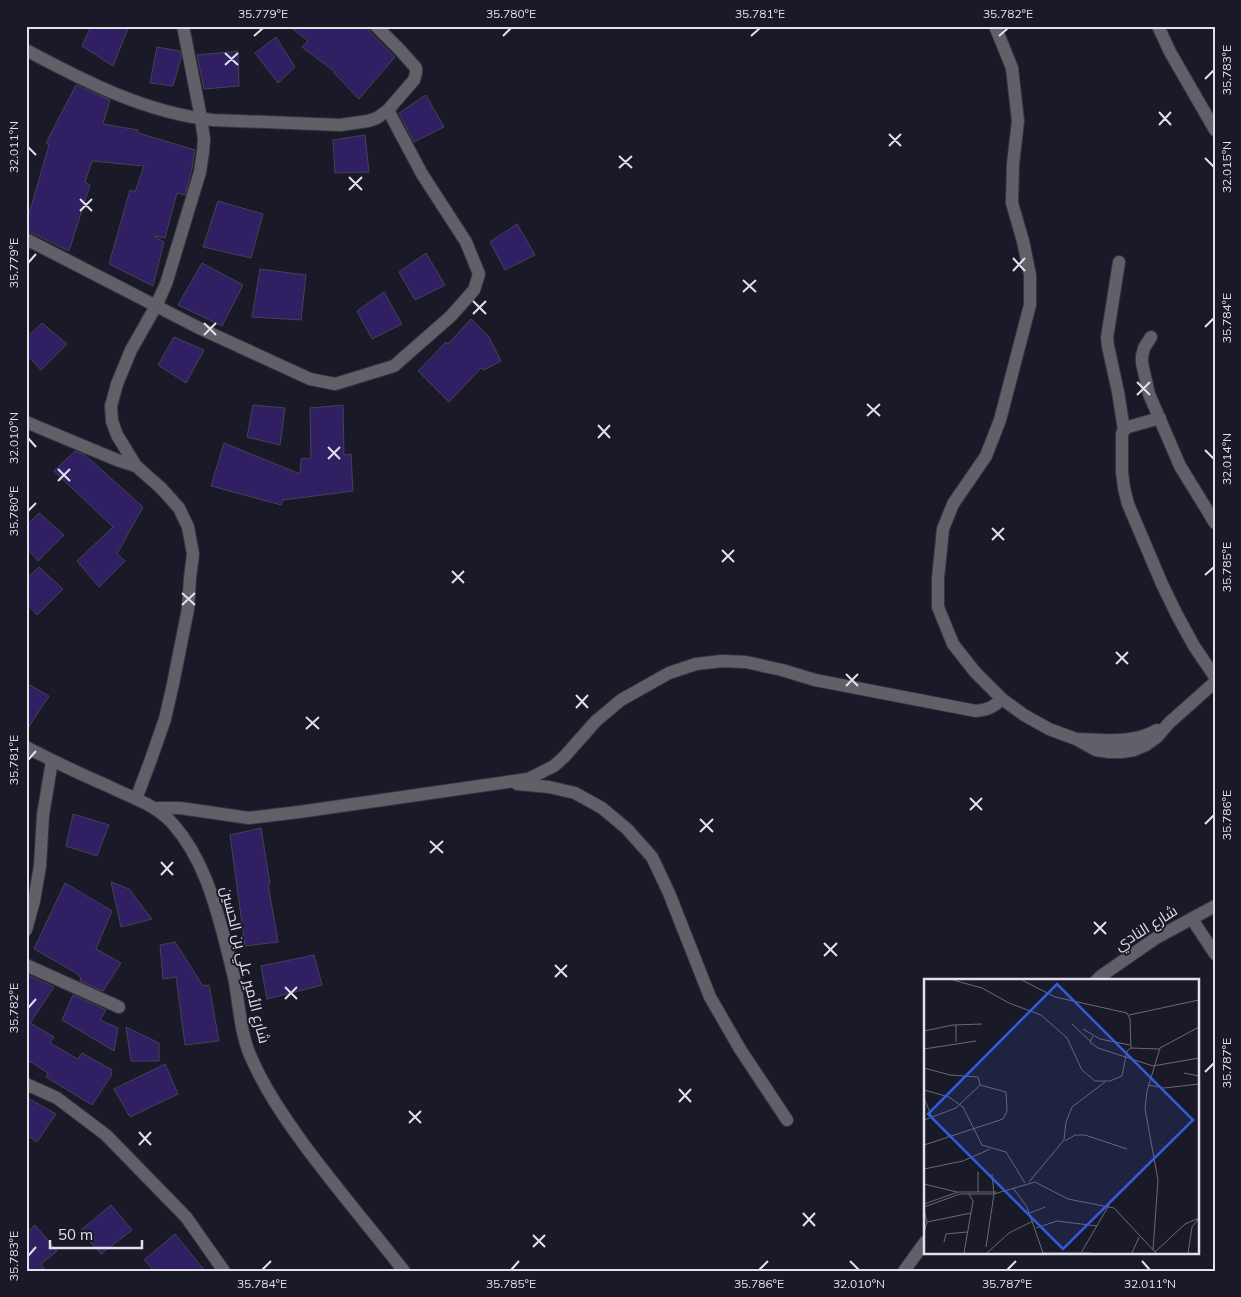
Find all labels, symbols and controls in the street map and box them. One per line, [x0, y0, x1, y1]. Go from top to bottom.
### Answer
text: 35.779°E [238, 6, 288, 21]
text: 35.780°E [486, 6, 536, 21]
text: 35.781°E [735, 6, 785, 21]
text: 35.782°E [983, 6, 1033, 21]
text: 35.783°E [1219, 45, 1234, 95]
text: 32.011°N [6, 121, 21, 173]
text: 32.015°N [1219, 141, 1234, 193]
text: 35.779°E [6, 238, 21, 288]
text: 35.784°E [1219, 293, 1234, 343]
text: 32.010°N [6, 412, 21, 464]
text: 32.014°N [1219, 433, 1234, 485]
text: 35.780°E [6, 486, 21, 536]
text: 35.785°E [1219, 542, 1234, 592]
text: 35.781°E [6, 735, 21, 785]
text: 35.786°E [1219, 790, 1234, 840]
street label: شارع الأمير علي بن الحسين [214, 884, 274, 1046]
street label: شارع النادي [1111, 901, 1182, 957]
inset map [924, 979, 1198, 1254]
text: 35.782°E [6, 983, 21, 1033]
text: 35.787°E [1219, 1038, 1234, 1088]
scale bar [50, 1217, 142, 1249]
text: 50 m [58, 1225, 93, 1244]
text: 35.783°E [6, 1231, 21, 1281]
text: 35.784°E [237, 1276, 287, 1291]
text: 35.785°E [486, 1276, 536, 1291]
text: 35.786°E [734, 1276, 784, 1291]
text: 32.010°N [833, 1276, 885, 1291]
text: 35.787°E [982, 1276, 1032, 1291]
text: 32.011°N [1124, 1276, 1176, 1291]

